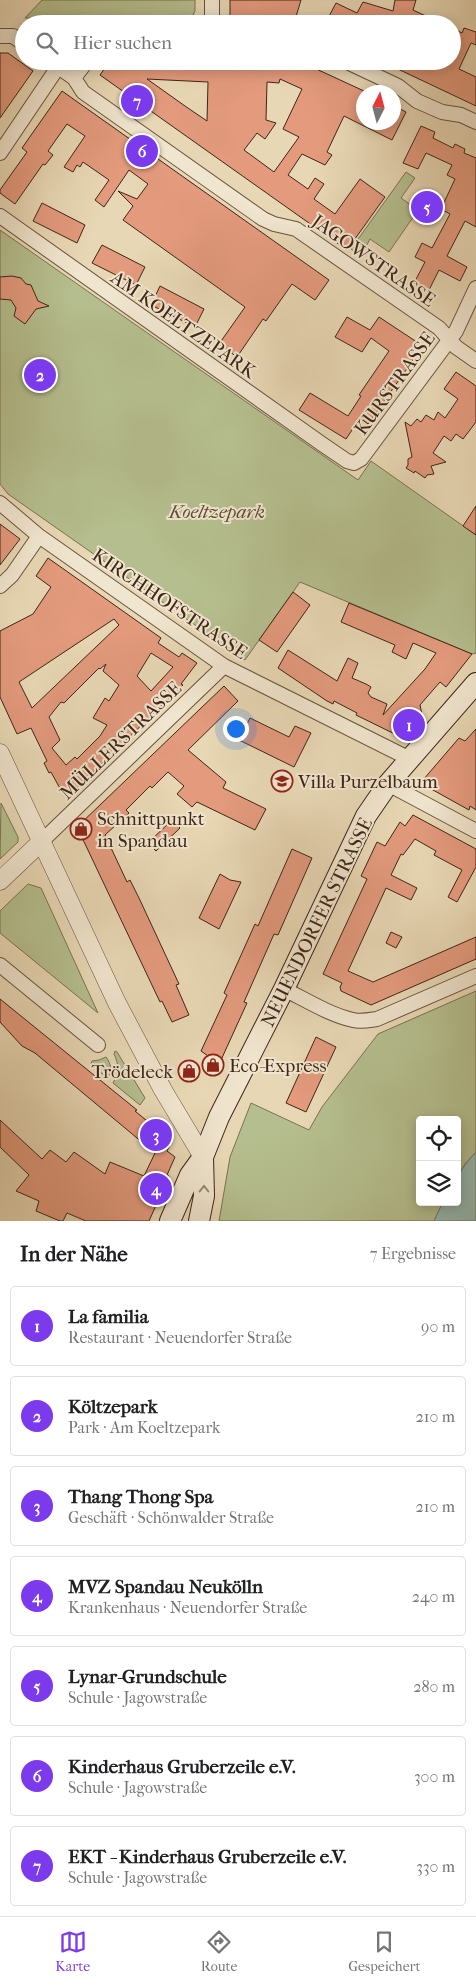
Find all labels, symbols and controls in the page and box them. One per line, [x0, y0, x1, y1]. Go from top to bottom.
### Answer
search box [15, 15, 461, 70]
icon: search [33, 29, 61, 57]
text: Hier suchen [73, 32, 172, 54]
pin: 7 [121, 82, 153, 120]
north arrow [356, 85, 401, 130]
pin: 6 [126, 132, 158, 170]
pin: 5 [411, 188, 443, 226]
street label: JAGOWSTRASSE [306, 209, 440, 312]
street label: AM KOELTZEPARK [106, 266, 261, 384]
street label: KURSTRASSE [350, 328, 440, 439]
pin: 2 [24, 356, 56, 394]
park label: Koeltzepark [167, 501, 265, 523]
street label: KIRCHHOFSTRASSE [88, 544, 251, 664]
street label: MÜLLERSTRASSE [55, 677, 186, 804]
pin: 1 [393, 706, 425, 744]
your location [223, 716, 249, 742]
school or university icon: Villa Purzelbaum [270, 769, 294, 793]
place label: Villa Purzelbaum [297, 771, 438, 793]
place label: Schnittpunkt in Spandau [97, 808, 205, 852]
street label: NEUENDORFER STRASSE [257, 814, 377, 1030]
shop icon: Schnittpunkt in Spandau [69, 817, 93, 841]
shop icon: Eco-Express [201, 1053, 225, 1077]
place label: Eco-Express [229, 1055, 327, 1077]
shop icon: Trödeleck [177, 1059, 201, 1083]
place label: Trödeleck [92, 1061, 173, 1083]
pin: 3 [140, 1116, 172, 1154]
map controls [416, 1116, 461, 1206]
button: locate [416, 1116, 461, 1161]
button: layers [416, 1161, 461, 1206]
pin: 4 [140, 1170, 172, 1208]
one-way arrow [199, 1185, 209, 1192]
text: In der Nähe [20, 1242, 128, 1266]
text: 7 Ergebnisse [370, 1244, 456, 1263]
text: La familia [68, 1306, 149, 1328]
text: 1 [34, 1317, 40, 1336]
text: 90 m [421, 1317, 455, 1336]
text: Restaurant · Neuendorfer Straße [68, 1328, 292, 1347]
text: Költzepark [68, 1396, 157, 1418]
text: 2 [33, 1407, 41, 1426]
text: 210 m [416, 1407, 455, 1426]
text: Park · Am Koeltzepark [68, 1418, 220, 1437]
text: Thang Thong Spa [68, 1486, 213, 1508]
text: 3 [34, 1497, 40, 1516]
text: 210 m [416, 1497, 455, 1516]
text: Geschäft · Schönwalder Straße [68, 1508, 274, 1527]
text: MVZ Spandau Neukölln [68, 1576, 263, 1598]
text: 4 [32, 1587, 42, 1606]
text: 240 m [412, 1587, 455, 1606]
text: Krankenhaus · Neuendorfer Straße [68, 1598, 307, 1617]
text: Lynar-Grundschule [68, 1666, 227, 1688]
text: 5 [34, 1677, 40, 1696]
text: 280 m [413, 1677, 455, 1696]
text: Schule · Jagowstraße [68, 1688, 207, 1707]
text: Kinderhaus Gruberzeile e.V. [68, 1756, 296, 1778]
text: 6 [33, 1767, 41, 1786]
text: 300 m [414, 1767, 455, 1786]
text: Schule · Jagowstraße [68, 1778, 207, 1797]
text: EKT - Kinderhaus Gruberzeile e.V. [68, 1846, 346, 1868]
text: 7 [33, 1857, 41, 1876]
text: 330 m [416, 1857, 455, 1876]
text: Schule · Jagowstraße [68, 1868, 207, 1887]
tab: Karte [55, 1928, 90, 1975]
tab: Route [201, 1928, 238, 1975]
tab: Gespeichert [348, 1928, 421, 1975]

